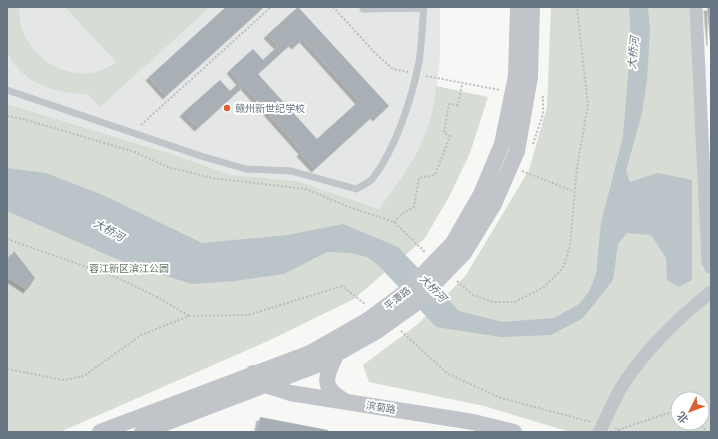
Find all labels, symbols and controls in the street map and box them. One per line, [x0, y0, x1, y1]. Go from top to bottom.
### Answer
water label: 大桥河 [626, 34, 642, 70]
marker: 赣州新世纪学校 [222, 103, 232, 113]
place label: 赣州新世纪学校 [235, 103, 305, 114]
water label: 大桥河 [91, 217, 128, 245]
park label: 蓉江新区滨江公园 [89, 263, 169, 274]
water label: 大桥河 [417, 272, 450, 306]
street label: 平潭路 [382, 285, 412, 312]
north arrow [670, 391, 710, 431]
street label: 滨菊路 [365, 400, 397, 415]
text: 北 [674, 409, 691, 426]

